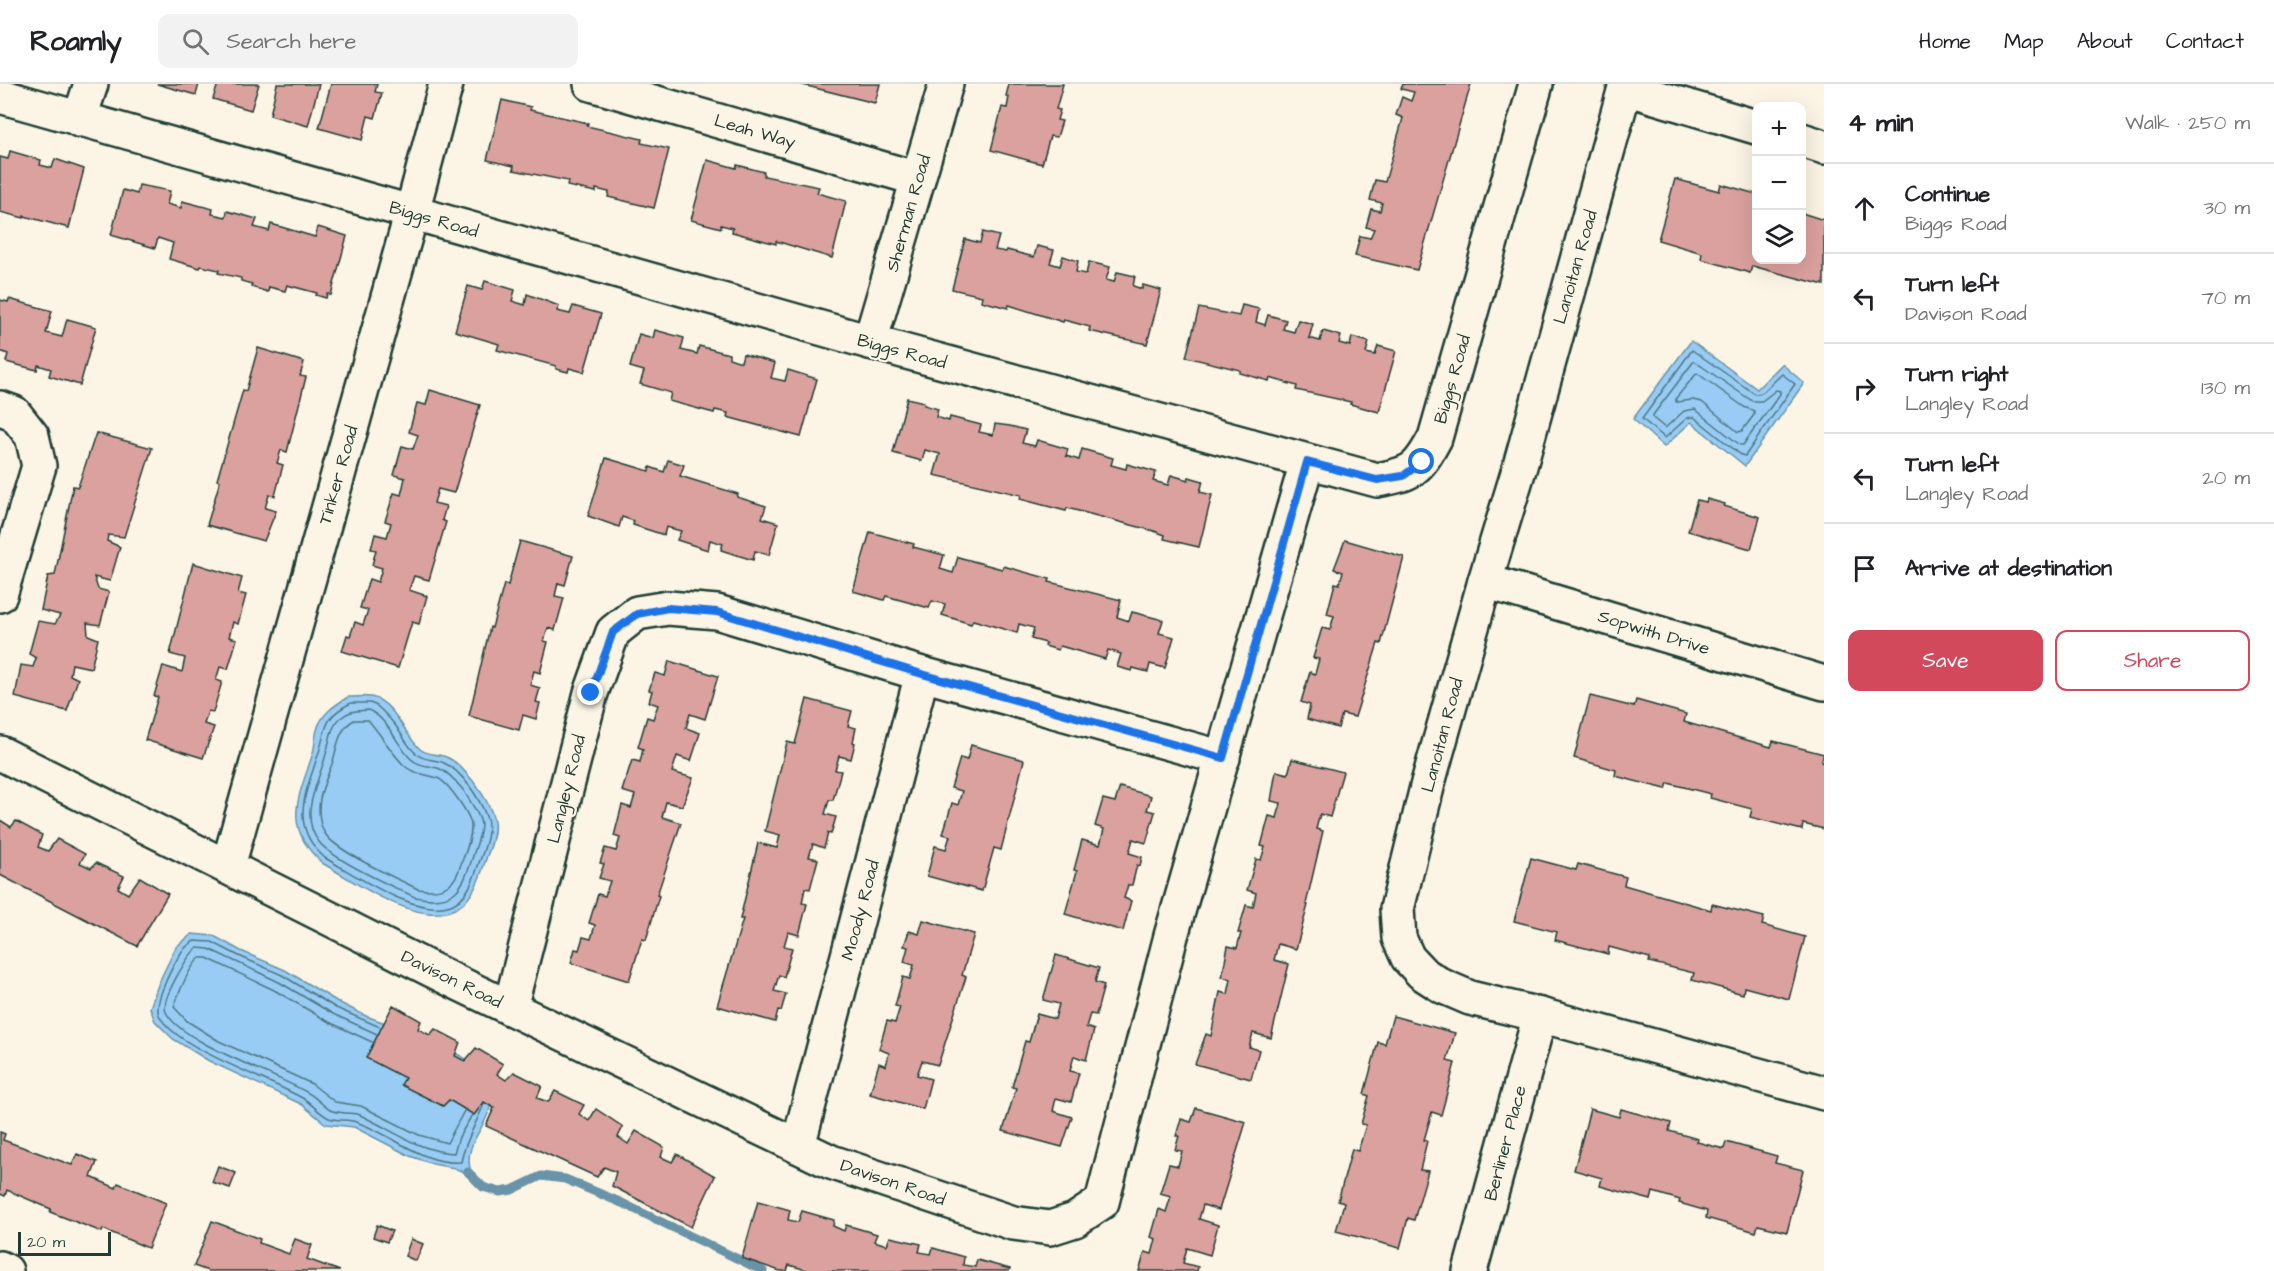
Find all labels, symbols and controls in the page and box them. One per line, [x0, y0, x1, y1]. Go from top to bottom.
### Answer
search box [158, 14, 578, 68]
text: Roamly [30, 22, 122, 61]
icon: search [179, 25, 212, 58]
text: Search here [227, 26, 356, 57]
text: Home [1919, 27, 1971, 56]
text: Map [2004, 27, 2044, 56]
text: About [2077, 27, 2133, 56]
text: Contact [2166, 27, 2244, 56]
map controls [1752, 102, 1806, 264]
button: + [1752, 102, 1806, 156]
text: 4 min [1848, 105, 1913, 141]
street label: Leah Way [711, 108, 799, 156]
text: Walk · 250 m [2125, 109, 2250, 137]
street label: Sherman Road [880, 152, 937, 275]
button: − [1752, 156, 1806, 210]
text: Continue [1905, 179, 1990, 210]
icon: ahead [1848, 192, 1881, 225]
text: 30 m [2204, 194, 2250, 222]
street label: Biggs Road [386, 195, 481, 245]
street label: Lanoitan Road [1547, 207, 1604, 327]
button: layers [1752, 210, 1806, 264]
text: Biggs Road [1905, 210, 2007, 238]
text: Turn left [1905, 269, 1999, 300]
icon: left [1848, 282, 1881, 315]
text: 70 m [2202, 284, 2250, 312]
text: Davison Road [1905, 300, 2027, 328]
street label: Biggs Road [854, 328, 949, 376]
street label: Biggs Road [1428, 332, 1478, 427]
text: Turn right [1905, 359, 2008, 390]
icon: right [1848, 372, 1881, 405]
text: 130 m [2201, 374, 2250, 402]
text: Langley Road [1905, 390, 2028, 418]
street label: Tinker Road [312, 423, 365, 528]
route start [1408, 448, 1434, 474]
text: Turn left [1905, 449, 1999, 480]
icon: left [1848, 462, 1881, 495]
text: 20 m [2202, 464, 2250, 492]
text: Langley Road [1905, 480, 2028, 508]
icon: arrive [1848, 552, 1881, 585]
text: Arrive at destination [1905, 553, 2112, 584]
street label: Sopwith Drive [1595, 604, 1713, 661]
button: Save [1848, 630, 2043, 691]
button: Share [2055, 630, 2250, 691]
street label: Lanoitan Road [1415, 675, 1470, 795]
route end [577, 679, 603, 705]
street label: Langley Road [541, 732, 593, 846]
street label: Moody Road [835, 857, 887, 963]
street label: Davison Road [397, 944, 507, 1015]
street label: Berliner Place [1478, 1082, 1533, 1204]
street label: Davison Road [837, 1153, 949, 1212]
scale bar [18, 1229, 111, 1256]
text: 20 m [27, 1231, 65, 1253]

